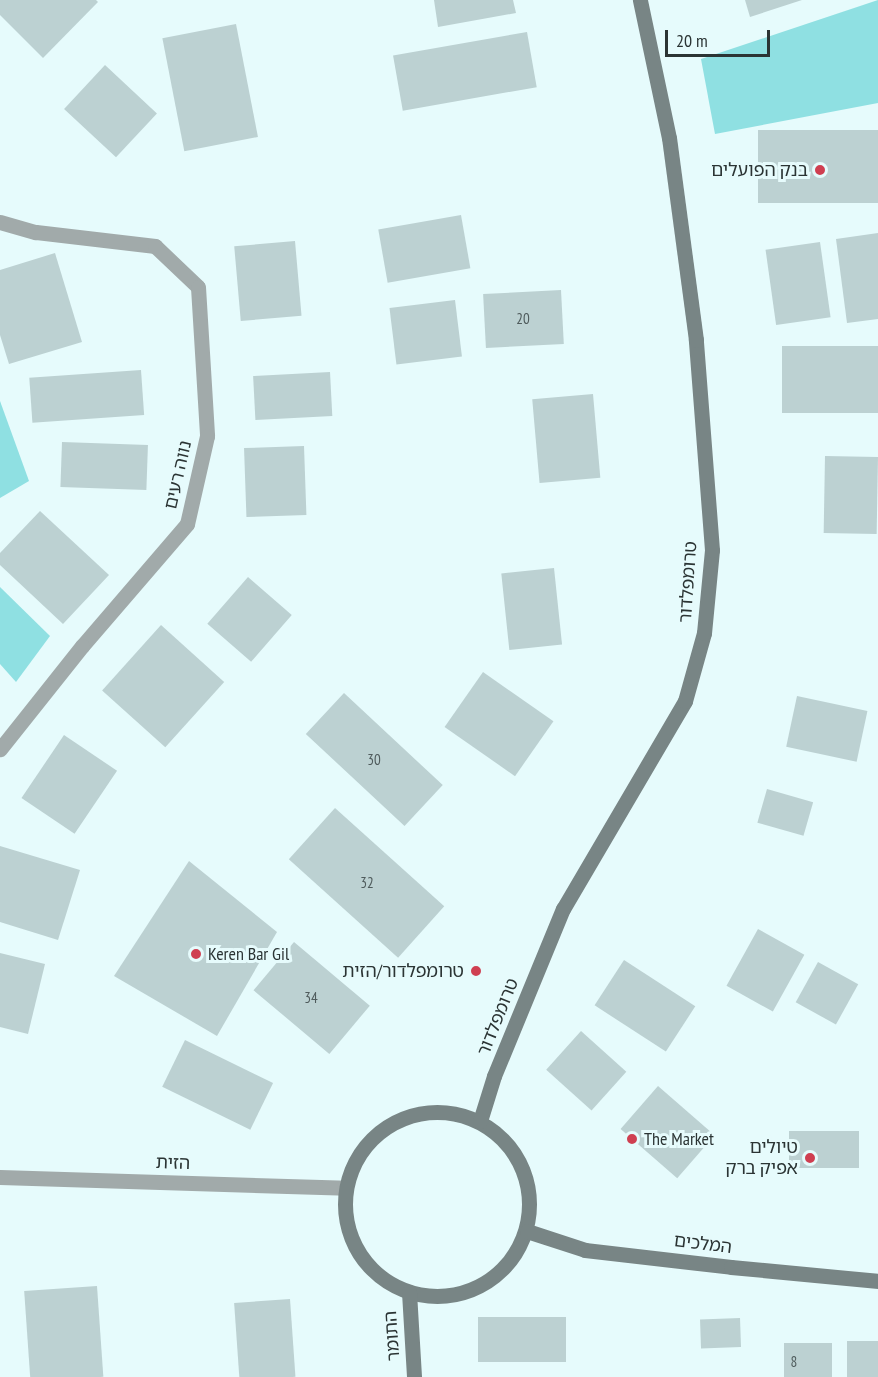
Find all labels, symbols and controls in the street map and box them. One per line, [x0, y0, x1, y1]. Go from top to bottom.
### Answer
scale bar [668, 18, 773, 56]
text: 20 m [676, 29, 708, 52]
place label: בנק הפועלים [711, 159, 808, 181]
marker: בנק הפועלים [813, 163, 827, 177]
house number: 20 [516, 310, 530, 328]
street label: נווה רעים [160, 439, 196, 511]
street label: טרומפלדור [674, 540, 702, 624]
house number: 30 [367, 751, 381, 769]
house number: 32 [360, 874, 374, 892]
place label: Keren Bar Gil [208, 943, 289, 965]
marker: Keren Bar Gil [189, 947, 203, 961]
place label: טרומפלדור/הזית [342, 960, 464, 982]
marker: טרומפלדור/הזית [469, 964, 483, 978]
street label: טרומפלדור [473, 975, 523, 1059]
house number: 34 [304, 989, 318, 1007]
place label: The Market [644, 1128, 714, 1150]
marker: The Market [625, 1132, 639, 1146]
place label: טיולים אפיק ברק [725, 1137, 798, 1180]
marker: טיולים אפיק ברק [803, 1151, 817, 1165]
street label: הזית [155, 1152, 191, 1174]
street label: המלכים [673, 1230, 733, 1258]
street label: התומר [379, 1310, 405, 1362]
house number: 8 [791, 1353, 797, 1371]

